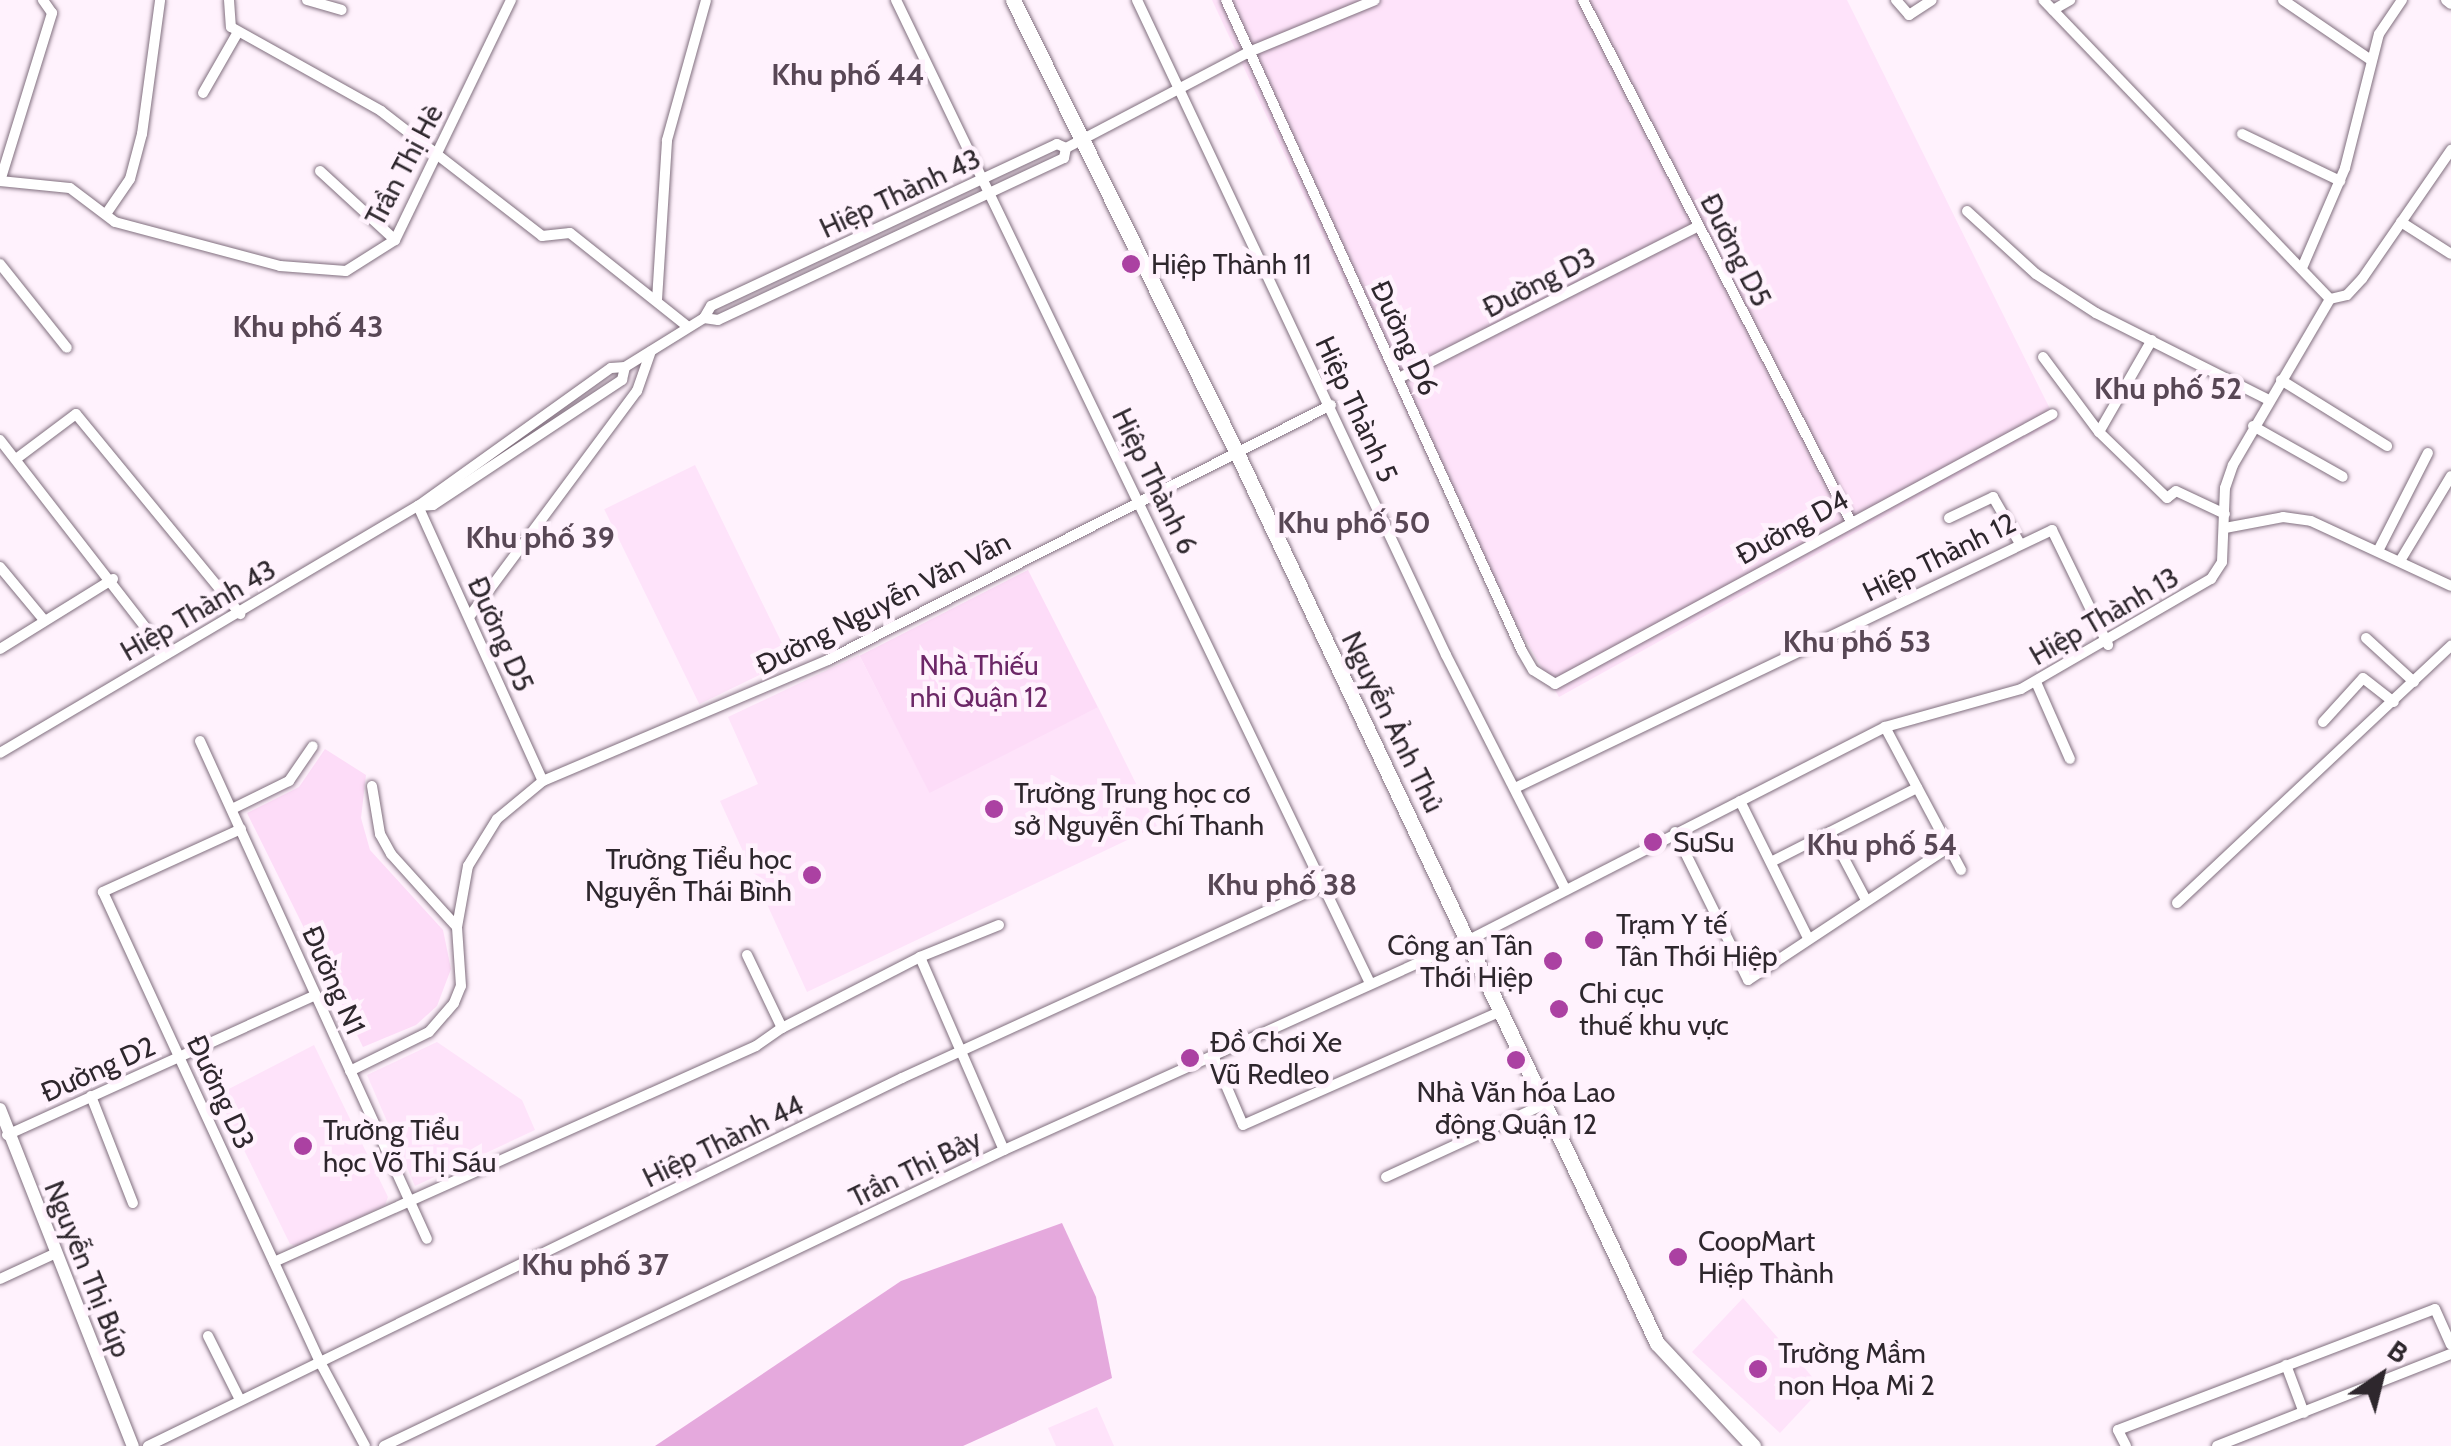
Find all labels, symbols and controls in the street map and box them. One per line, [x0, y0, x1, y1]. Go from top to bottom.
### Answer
district label: Khu phố 44 [771, 57, 925, 93]
street label: Trần Thị Hè [358, 99, 450, 231]
street label: Hiệp Thành 43 [814, 141, 986, 245]
street label: Đường D5 [1693, 188, 1779, 312]
street label: Đường D3 [1477, 239, 1601, 325]
place label: Hiệp Thành 11 [1151, 247, 1311, 281]
marker: Hiệp Thành 11 [1120, 253, 1142, 275]
street label: Đường D6 [1364, 275, 1446, 401]
district label: Khu phố 43 [233, 309, 383, 345]
street label: Hiệp Thành 5 [1309, 331, 1405, 487]
district label: Khu phố 52 [2094, 371, 2242, 407]
street label: Hiệp Thành 6 [1105, 403, 1205, 559]
street label: Đường D4 [1730, 483, 1854, 571]
district label: Khu phố 50 [1277, 505, 1431, 541]
street label: Hiệp Thành 12 [1857, 506, 2021, 608]
district label: Khu phố 39 [465, 520, 615, 556]
street label: Đường Nguyễn Văn Vân [750, 524, 1016, 682]
street label: Hiệp Thành 43 [114, 552, 282, 668]
street label: Hiệp Thành 13 [2024, 560, 2184, 672]
street label: Đường D5 [461, 571, 541, 697]
district label: Khu phố 53 [1783, 624, 1931, 660]
street label: Nguyễn Ảnh Thủ [1335, 626, 1451, 818]
park label: Nhà Thiếu nhi Quận 12 [910, 648, 1048, 714]
place label: Trường Trung học cơ sở Nguyễn Chí Thanh [1014, 776, 1264, 842]
marker: Trường Trung học cơ sở Nguyễn Chí Thanh [983, 798, 1005, 820]
place label: SuSu [1673, 825, 1734, 859]
district label: Khu phố 54 [1807, 827, 1957, 863]
marker: SuSu [1642, 831, 1664, 853]
place label: Trường Tiểu học Nguyễn Thái Bình [585, 842, 792, 908]
marker: Trường Tiểu học Nguyễn Thái Bình [801, 864, 823, 886]
district label: Khu phố 38 [1207, 867, 1357, 903]
place label: Trạm Y tế Tân Thới Hiệp [1616, 907, 1778, 973]
street label: Đường N1 [295, 921, 373, 1039]
marker: Trạm Y tế Tân Thới Hiệp [1581, 927, 1607, 953]
place label: Công an Tân Thới Hiệp [1387, 928, 1533, 994]
marker: Công an Tân Thới Hiệp [1542, 950, 1564, 972]
place label: Chi cục thuế khu vực [1579, 976, 1729, 1042]
marker: Chi cục thuế khu vực [1548, 998, 1570, 1020]
place label: Đồ Chơi Xe Vũ Redleo [1210, 1025, 1342, 1091]
street label: Đường D2 [36, 1029, 160, 1109]
street label: Đường D3 [180, 1030, 262, 1154]
marker: Đồ Chơi Xe Vũ Redleo [1179, 1047, 1201, 1069]
marker: Nhà Văn hóa Lao động Quận 12 [1505, 1049, 1527, 1071]
place label: Nhà Văn hóa Lao động Quận 12 [1417, 1075, 1615, 1141]
street label: Hiệp Thành 44 [637, 1088, 809, 1194]
place label: Trường Tiểu học Võ Thị Sáu [323, 1113, 496, 1179]
street label: Trần Thị Bảy [844, 1122, 986, 1214]
marker: Trường Tiểu học Võ Thị Sáu [292, 1135, 314, 1157]
street label: Nguyễn Thị Búp [37, 1176, 139, 1362]
place label: CoopMart Hiệp Thành [1698, 1224, 1834, 1290]
marker: CoopMart Hiệp Thành [1667, 1246, 1689, 1268]
district label: Khu phố 37 [521, 1247, 669, 1283]
north arrow [2331, 1326, 2431, 1426]
text: B [2381, 1332, 2415, 1370]
place label: Trường Mầm non Họa Mi 2 [1778, 1336, 1935, 1402]
marker: Trường Mầm non Họa Mi 2 [1747, 1358, 1769, 1380]

